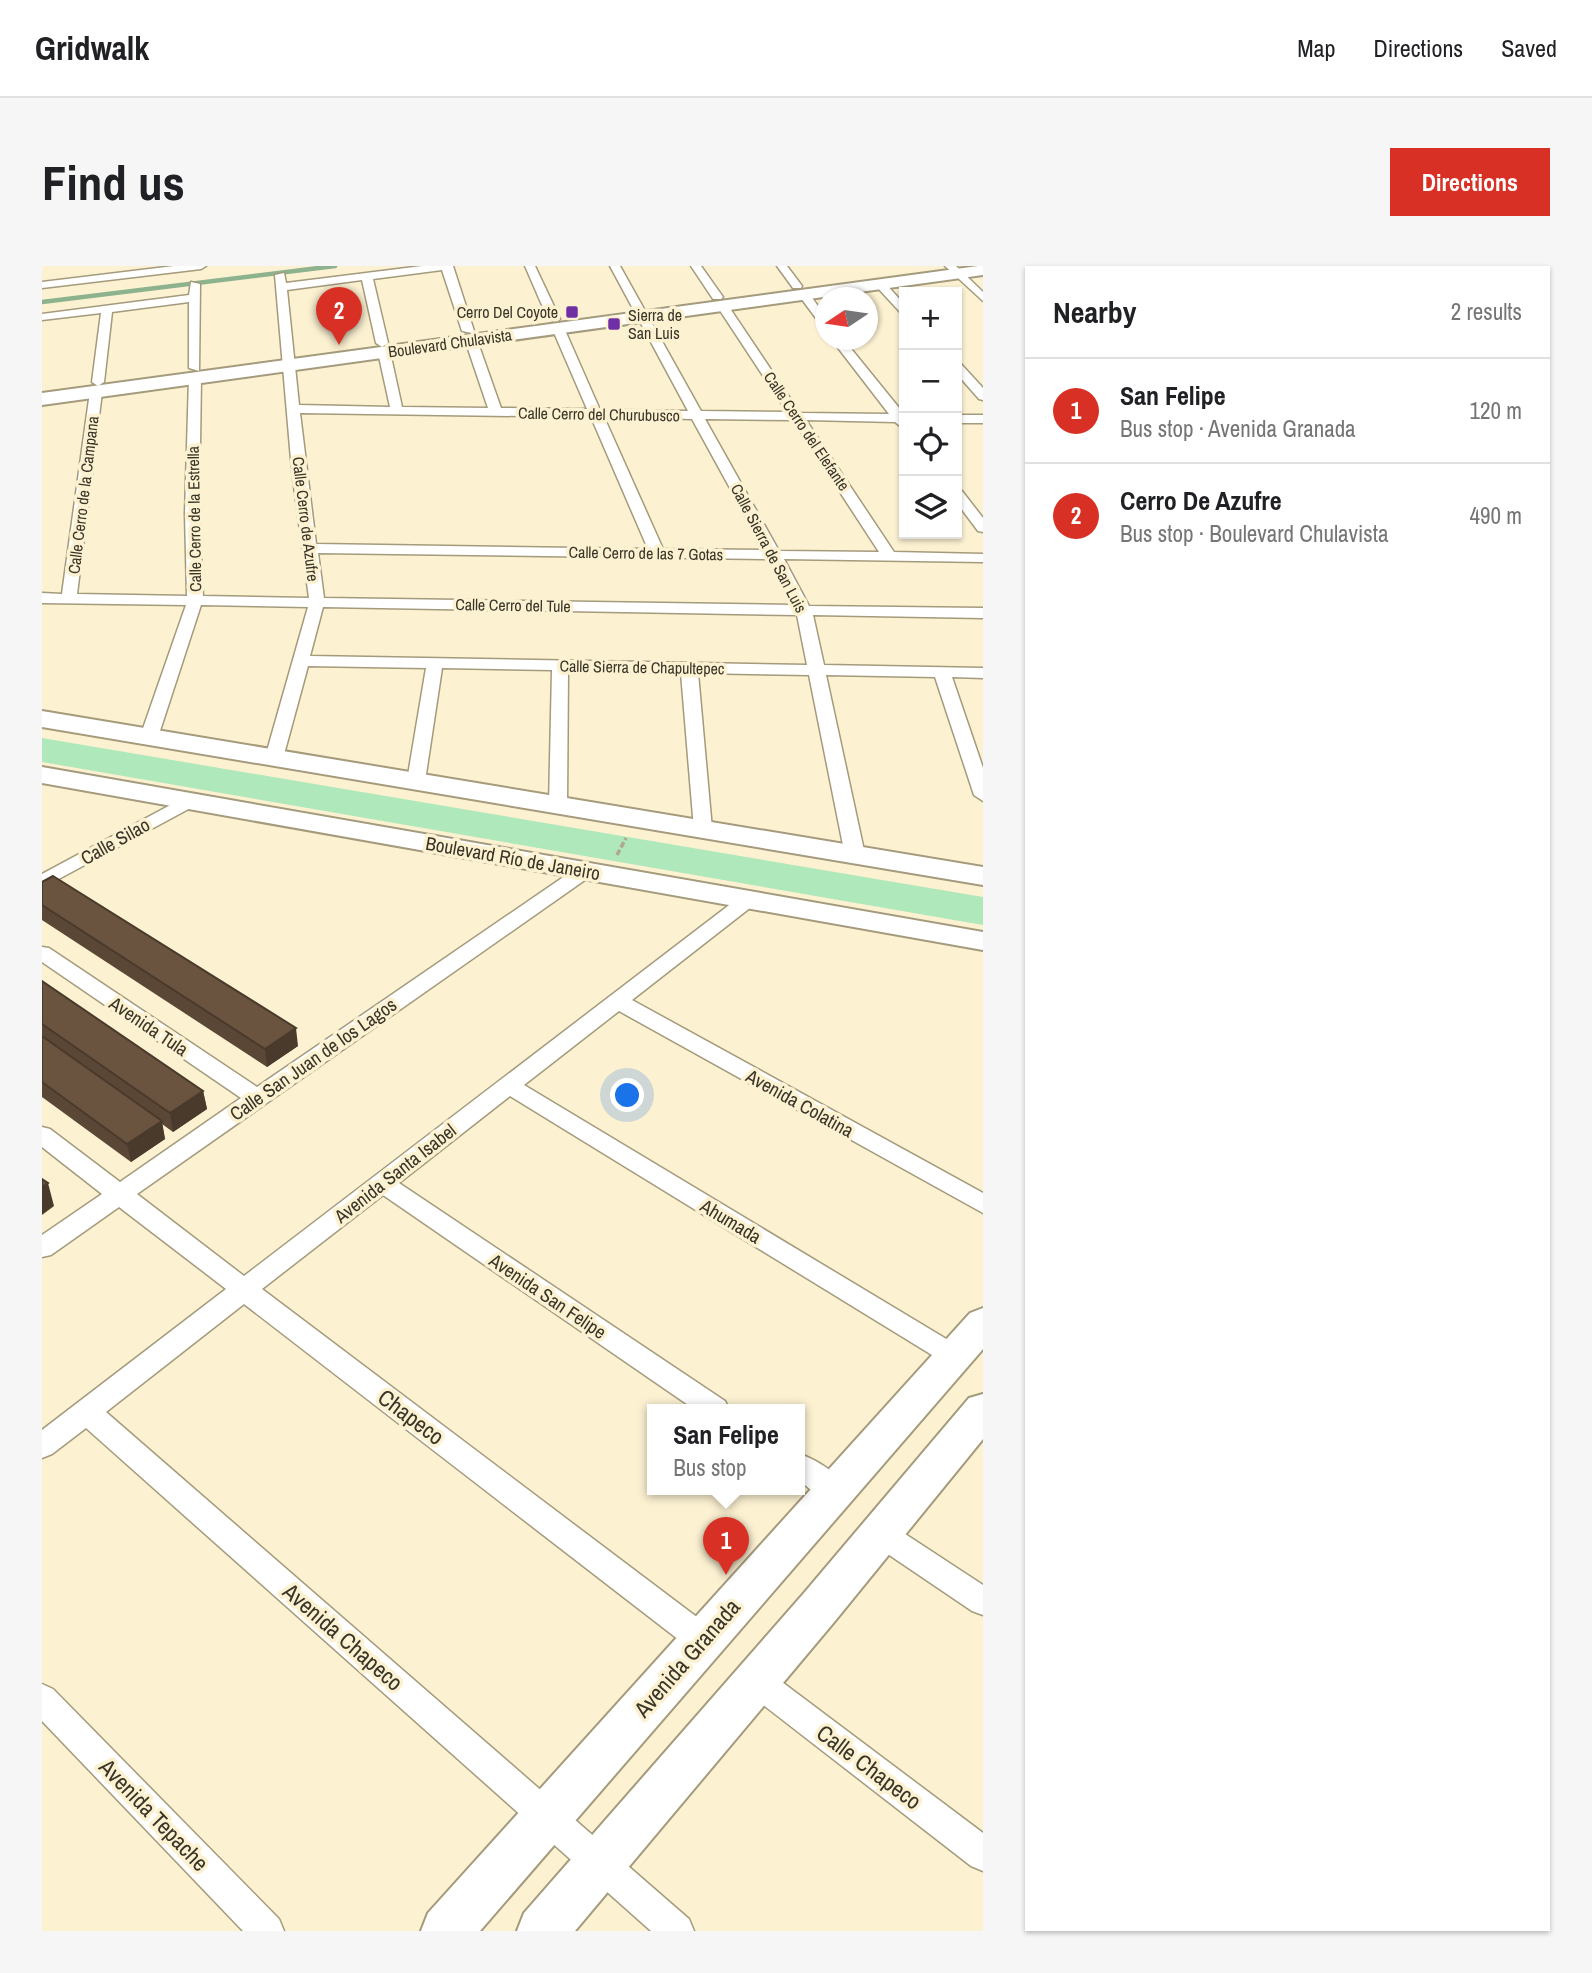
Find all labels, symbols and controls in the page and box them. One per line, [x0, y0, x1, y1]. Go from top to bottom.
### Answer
text: Gridwalk [35, 26, 149, 70]
text: Map [1297, 32, 1335, 64]
text: Directions [1373, 32, 1463, 64]
text: Saved [1501, 32, 1557, 64]
button: Directions [1390, 148, 1550, 216]
text: Find us [42, 149, 185, 215]
pin: 2 [316, 287, 362, 345]
north arrow [815, 287, 878, 350]
map controls [899, 287, 962, 539]
button: + [899, 287, 962, 350]
text: Nearby [1053, 292, 1136, 332]
text: 2 results [1451, 296, 1522, 327]
place label: Cerro Del Coyote [457, 301, 558, 323]
marker: Cerro Del Coyote [564, 304, 580, 320]
place label: Sierra de San Luis [628, 304, 682, 344]
marker: Sierra de San Luis [606, 316, 622, 332]
street label: Boulevard Chulavista [387, 323, 514, 363]
button: − [899, 350, 962, 413]
street label: Calle Cerro del Elefante [759, 367, 855, 495]
text: San Felipe [1120, 378, 1226, 413]
text: 1 [1071, 395, 1081, 426]
text: 120 m [1470, 395, 1522, 426]
street label: Calle Cerro del Churubusco [518, 402, 680, 426]
button: locate [899, 413, 962, 476]
text: Bus stop · Avenida Granada [1120, 413, 1356, 444]
street label: Calle Cerro de la Campana [62, 414, 104, 575]
street label: Calle Cerro de la Estrella [182, 445, 206, 592]
street label: Calle Cerro de Azufre [287, 455, 325, 583]
button: layers [899, 476, 962, 539]
street label: Calle Sierra de San Luis [726, 480, 812, 616]
text: Cerro De Azufre [1120, 483, 1282, 518]
text: 2 [1071, 500, 1081, 531]
text: 490 m [1470, 500, 1522, 531]
text: Bus stop · Boulevard Chulavista [1120, 518, 1388, 549]
street label: Calle Cerro de las 7 Gotas [569, 541, 723, 565]
street label: Calle Cerro del Tule [455, 593, 571, 617]
street label: Calle Sierra de Chapultepec [559, 655, 725, 679]
street label: Calle Silao [76, 811, 154, 871]
street label: Boulevard Río de Janeiro [424, 830, 602, 886]
street label: Avenida Tula [104, 990, 194, 1062]
street label: Calle San Juan de los Lagos [224, 991, 402, 1127]
street label: Avenida Colatina [741, 1062, 859, 1143]
your location [610, 1078, 644, 1112]
street label: Avenida Santa Isabel [328, 1117, 461, 1229]
street label: Ahumada [695, 1192, 767, 1249]
street label: Avenida San Felipe [484, 1247, 612, 1345]
street label: Chapeco [372, 1382, 451, 1452]
popup [647, 1404, 805, 1495]
text: San Felipe [673, 1417, 779, 1452]
text: Bus stop [673, 1452, 747, 1483]
pin: 1 [703, 1517, 749, 1575]
street label: Avenida Chapeco [276, 1575, 410, 1697]
street label: Avenida Granada [626, 1591, 747, 1724]
street label: Calle Chapeco [811, 1717, 928, 1816]
street label: Avenida Tepache [92, 1751, 216, 1878]

